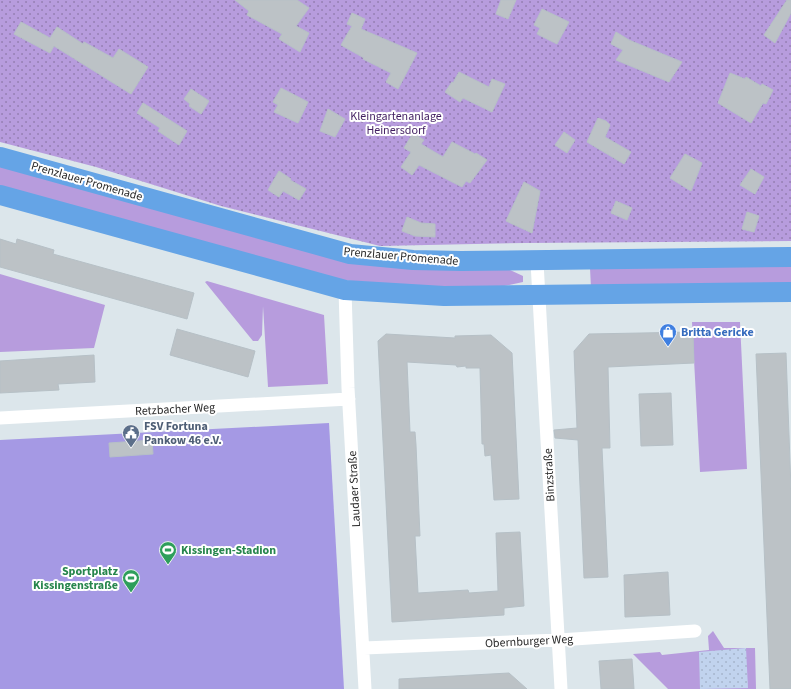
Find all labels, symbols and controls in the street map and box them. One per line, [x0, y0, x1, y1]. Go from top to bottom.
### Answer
park label: Kleingartenanlage Heinersdorf [350, 108, 442, 139]
street label: Prenzlauer Promenade [29, 157, 145, 206]
street label: Prenzlauer Promenade [343, 243, 459, 270]
shop icon: Britta Gericke [658, 322, 678, 347]
place label: Britta Gericke [681, 324, 754, 341]
street label: Retzbacher Weg [135, 399, 215, 420]
place label: FSV Fortuna Pankow 46 e.V. [144, 418, 222, 449]
public building icon: FSV Fortuna Pankow 46 e.V. [121, 423, 141, 448]
street label: Binzstraße [540, 448, 559, 502]
street label: Laudaer Straße [344, 450, 365, 528]
sports icon: Kissingen-Stadion [158, 540, 178, 565]
place label: Kissingen-Stadion [181, 542, 276, 559]
place label: Sportplatz Kissingenstraße [33, 563, 118, 594]
sports icon: Sportplatz Kissingenstraße [121, 568, 141, 593]
street label: Obernburger Weg [485, 631, 574, 652]

